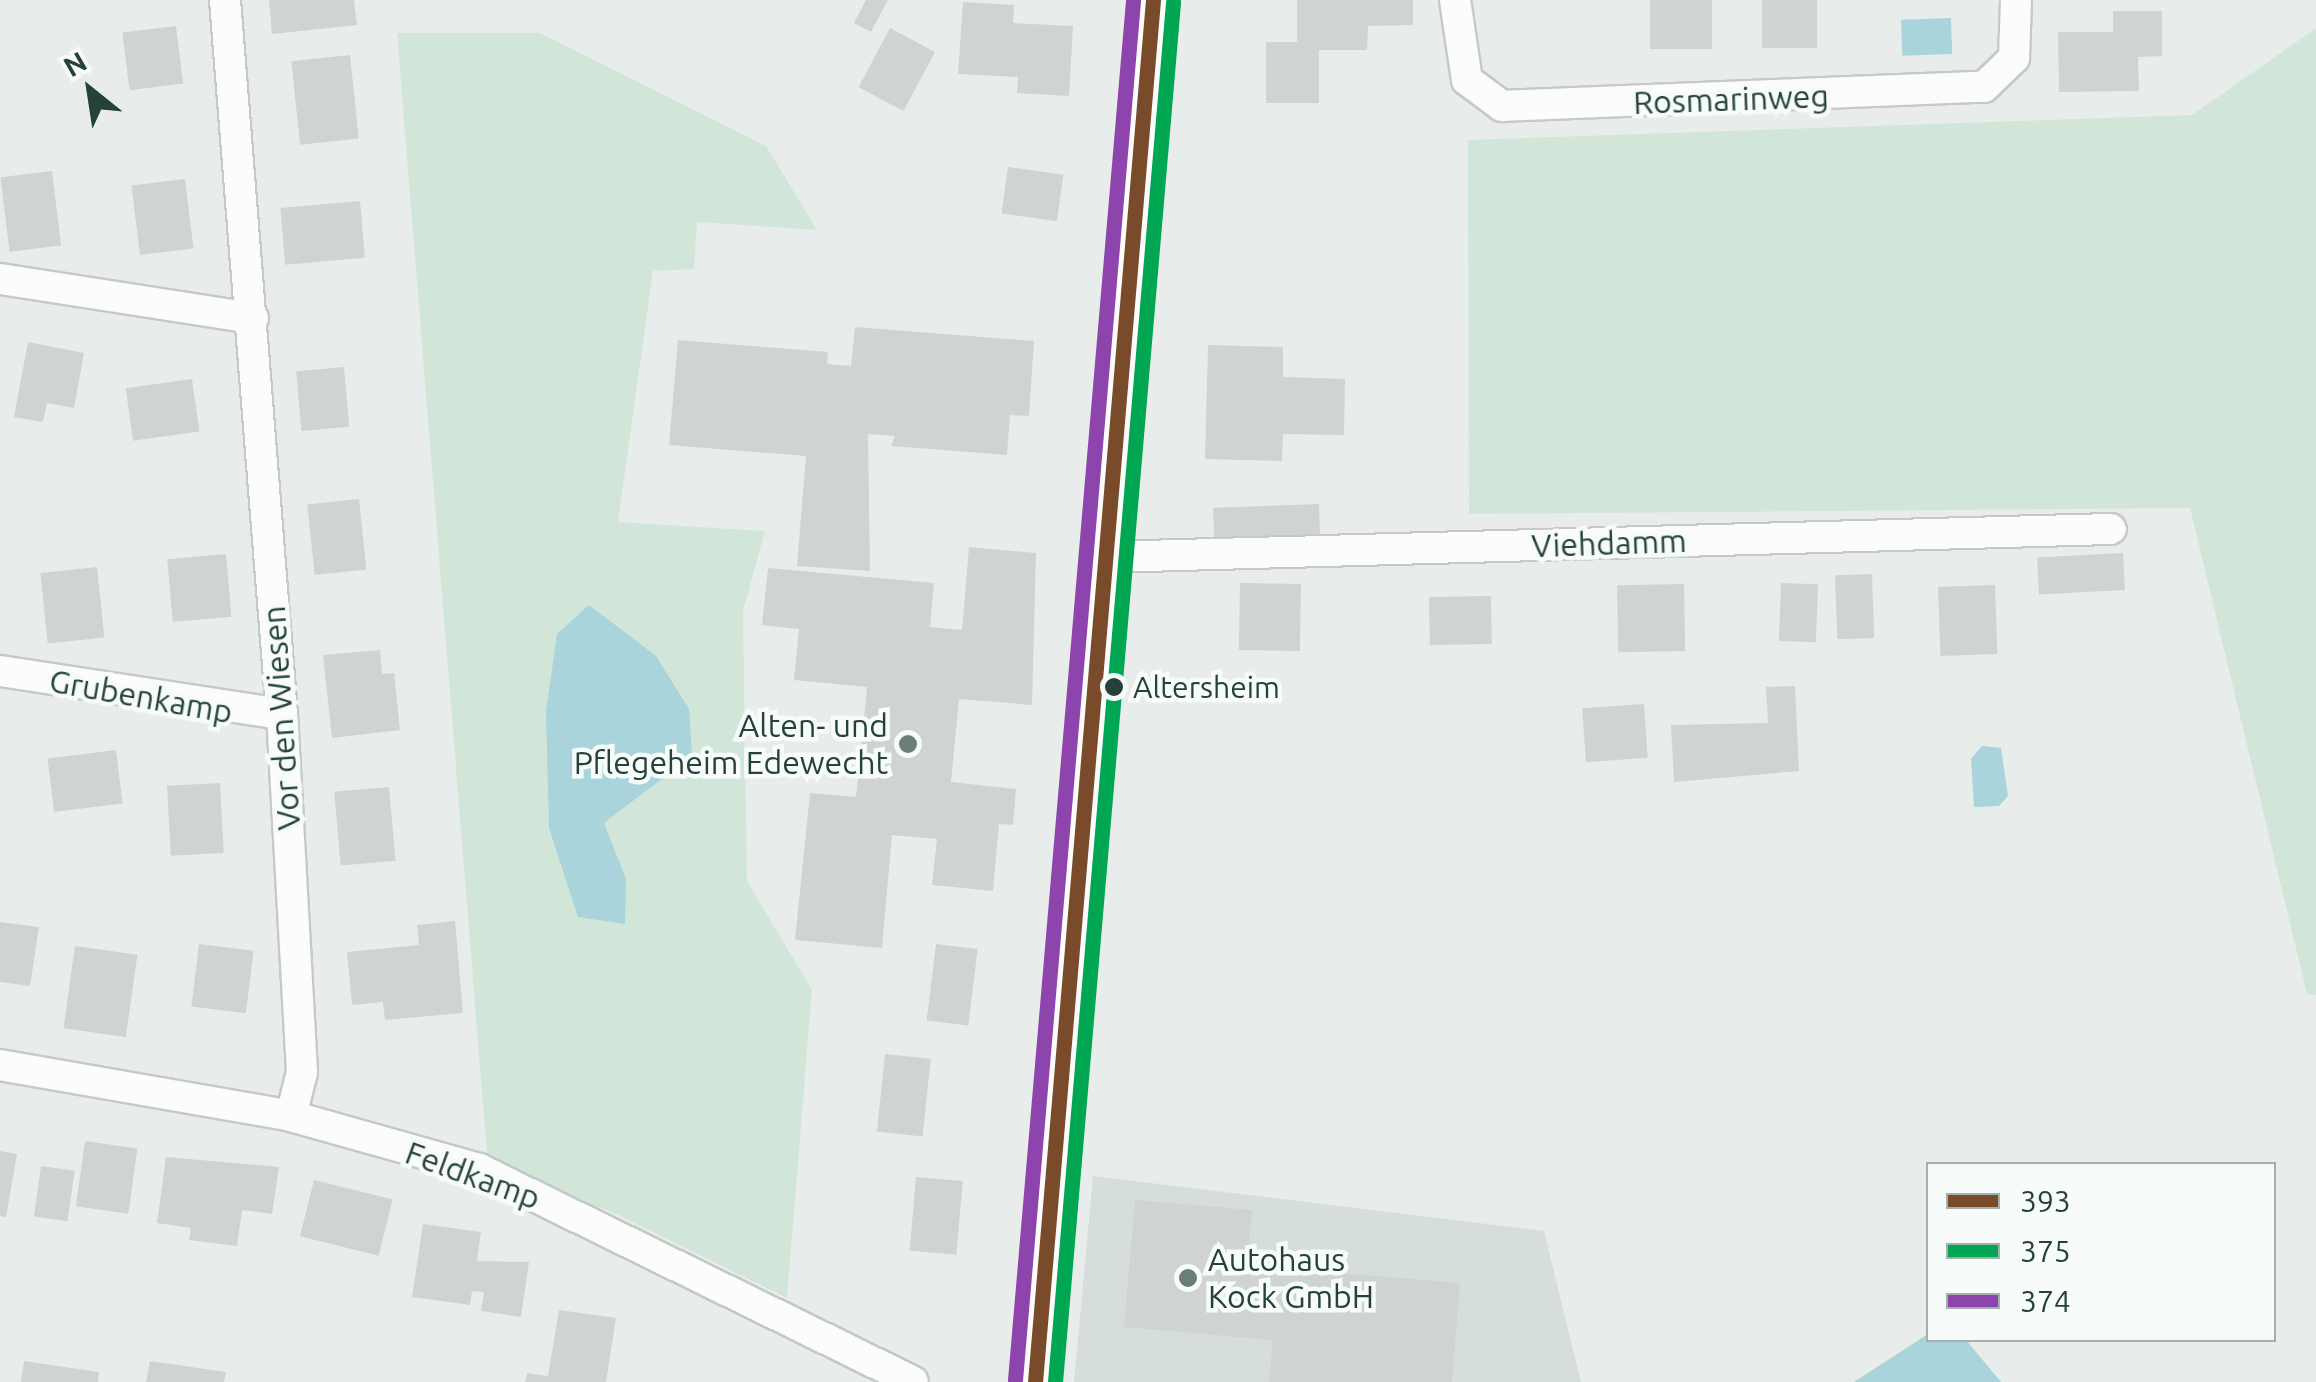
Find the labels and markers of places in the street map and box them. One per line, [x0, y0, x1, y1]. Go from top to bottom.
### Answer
place label: Altersheim [1133, 669, 1280, 705]
marker: Altersheim [1104, 677, 1124, 697]
place label: Alten- und Pflegeheim Edewecht [574, 707, 888, 782]
marker: Alten- und Pflegeheim Edewecht [897, 733, 919, 755]
place label: Autohaus Kock GmbH [1208, 1241, 1374, 1316]
marker: Autohaus Kock GmbH [1177, 1267, 1199, 1289]

